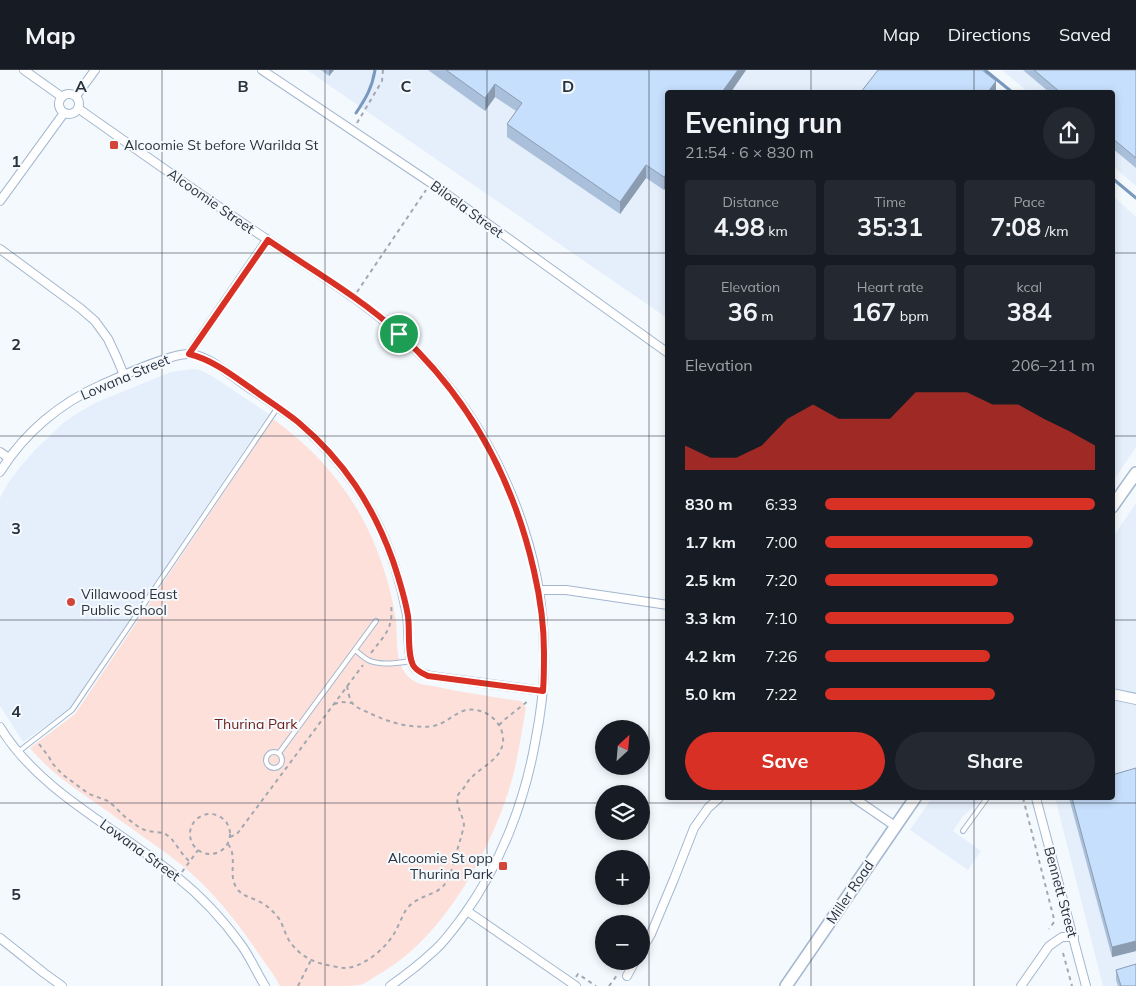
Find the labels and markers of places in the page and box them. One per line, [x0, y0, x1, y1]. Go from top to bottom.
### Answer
place label: Alcoomie St before Warilda St [124, 136, 318, 154]
marker: Alcoomie St before Warilda St [108, 139, 120, 151]
pin [378, 313, 420, 355]
place label: Villawood East Public School [81, 585, 178, 619]
marker: Villawood East Public School [65, 596, 77, 608]
place label: Alcoomie St opp Thurina Park [388, 849, 494, 883]
marker: Alcoomie St opp Thurina Park [497, 860, 509, 872]

